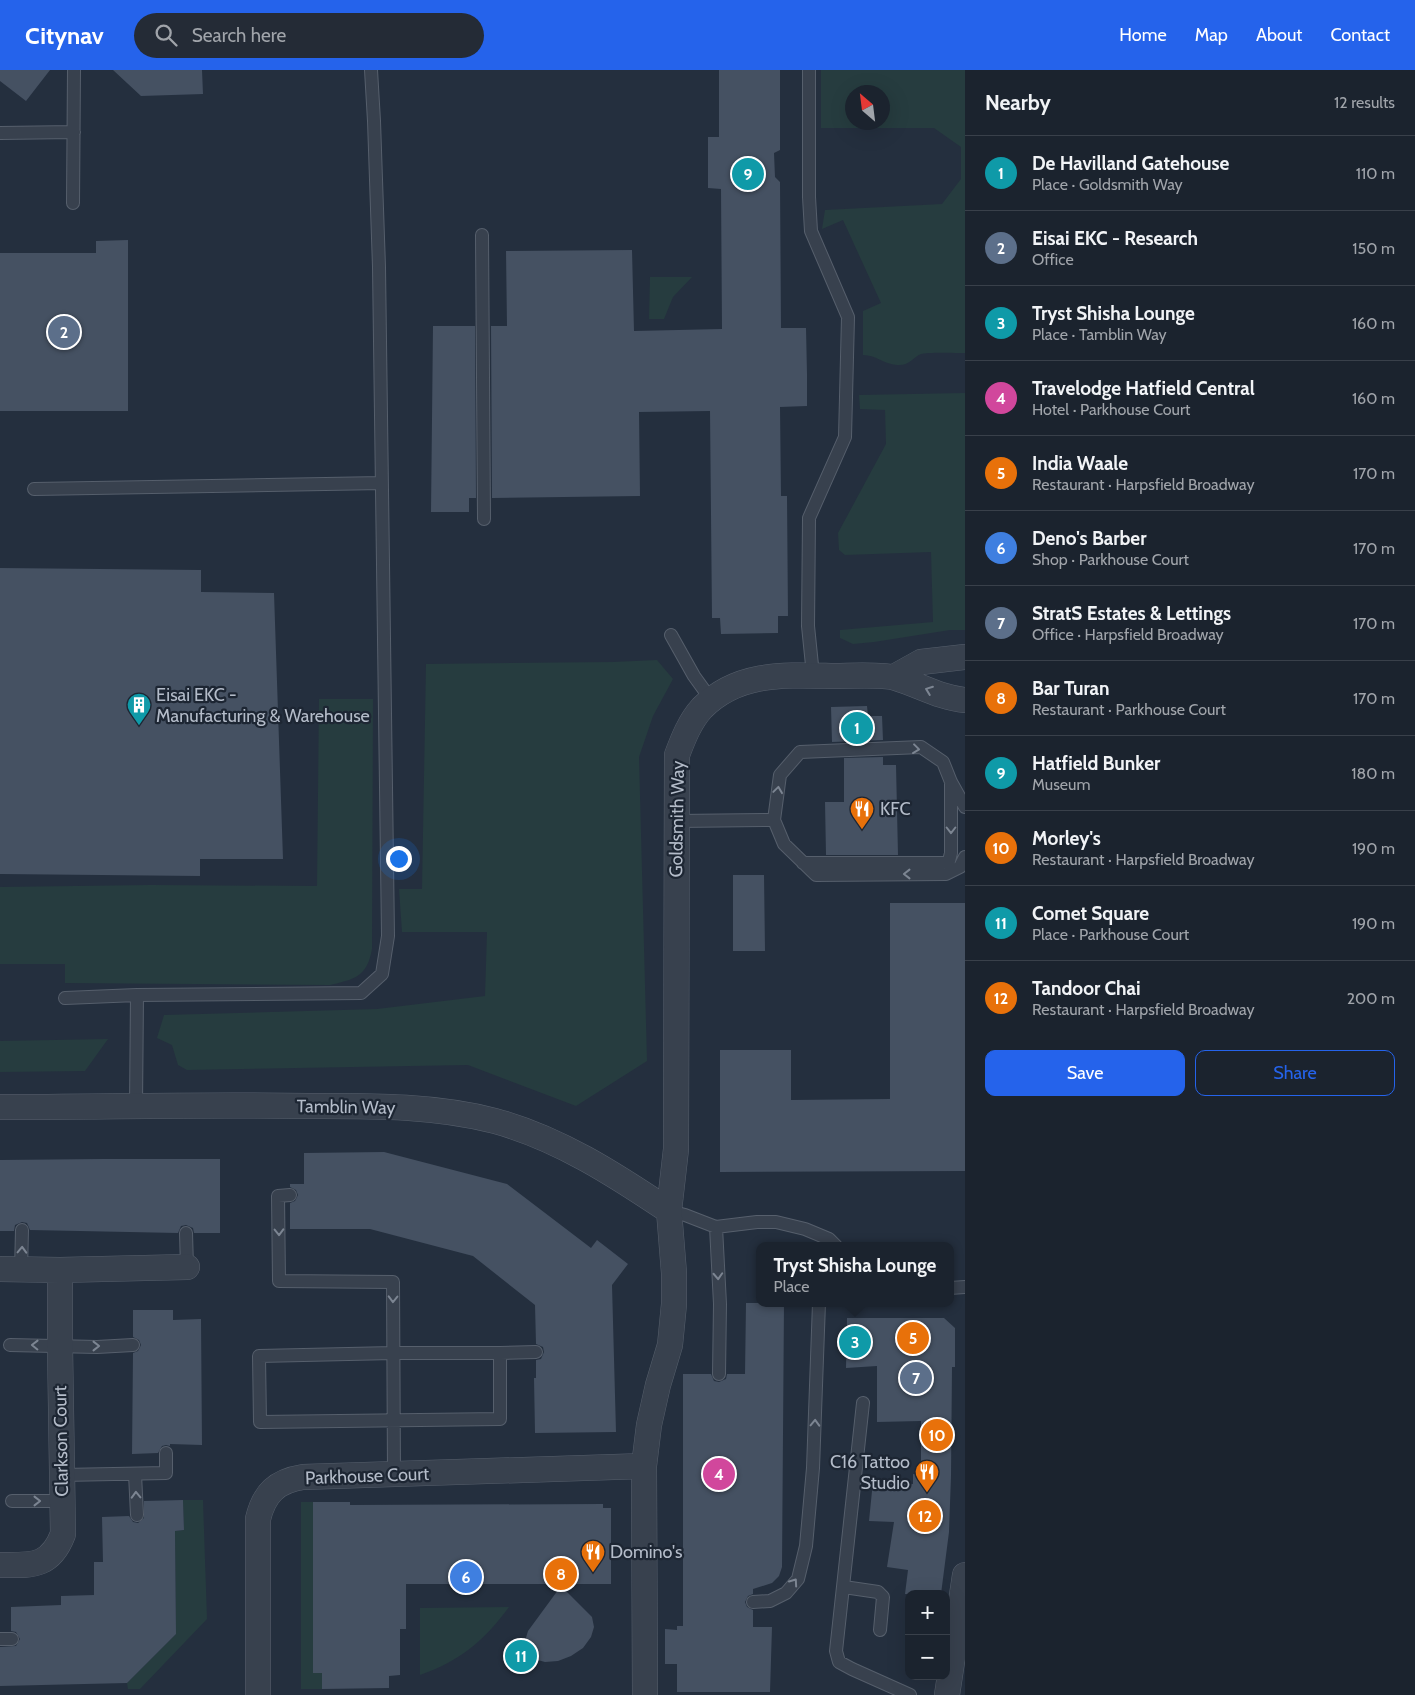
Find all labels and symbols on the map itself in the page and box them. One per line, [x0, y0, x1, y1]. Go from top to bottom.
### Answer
north arrow [845, 85, 890, 130]
pin: 9 [732, 155, 764, 193]
pin: 2 [48, 313, 80, 351]
place label: Eisai EKC - Manufacturing & Warehouse [156, 684, 370, 727]
one-way arrow [925, 686, 934, 696]
building icon: Eisai EKC - Manufacturing & Warehouse [126, 692, 152, 726]
pin: 1 [841, 709, 873, 747]
one-way arrow [913, 743, 921, 754]
street label: Goldsmith Way [665, 760, 689, 878]
one-way arrow [772, 786, 783, 794]
restaurant icon: KFC [849, 796, 875, 830]
place label: KFC [880, 798, 911, 820]
one-way arrow [946, 827, 956, 835]
your location [386, 846, 412, 872]
one-way arrow [902, 869, 910, 879]
street label: Tamblin Way [296, 1095, 396, 1119]
one-way arrow [273, 1229, 284, 1237]
one-way arrow [16, 1246, 27, 1254]
one-way arrow [713, 1272, 724, 1280]
one-way arrow [387, 1296, 398, 1304]
pin: 5 [897, 1319, 929, 1357]
pin: 3 [839, 1323, 871, 1361]
one-way arrow [31, 1340, 38, 1350]
one-way arrow [92, 1341, 100, 1351]
pin: 7 [900, 1359, 932, 1397]
street label: Clarkson Court [49, 1385, 73, 1497]
pin: 10 [921, 1416, 953, 1454]
one-way arrow [809, 1419, 820, 1427]
place label: C16 Tattoo Studio [830, 1451, 910, 1494]
pin: 4 [703, 1455, 735, 1493]
restaurant icon: C16 Tattoo Studio [914, 1459, 940, 1493]
street label: Parkhouse Court [305, 1463, 429, 1489]
one-way arrow [131, 1490, 141, 1498]
one-way arrow [34, 1496, 41, 1506]
pin: 12 [909, 1497, 941, 1535]
restaurant icon: Domino's [580, 1539, 606, 1573]
place label: Domino's [610, 1541, 682, 1563]
pin: 8 [545, 1555, 577, 1593]
pin: 6 [450, 1558, 482, 1596]
one-way arrow [788, 1579, 798, 1588]
pin: 11 [505, 1637, 537, 1675]

